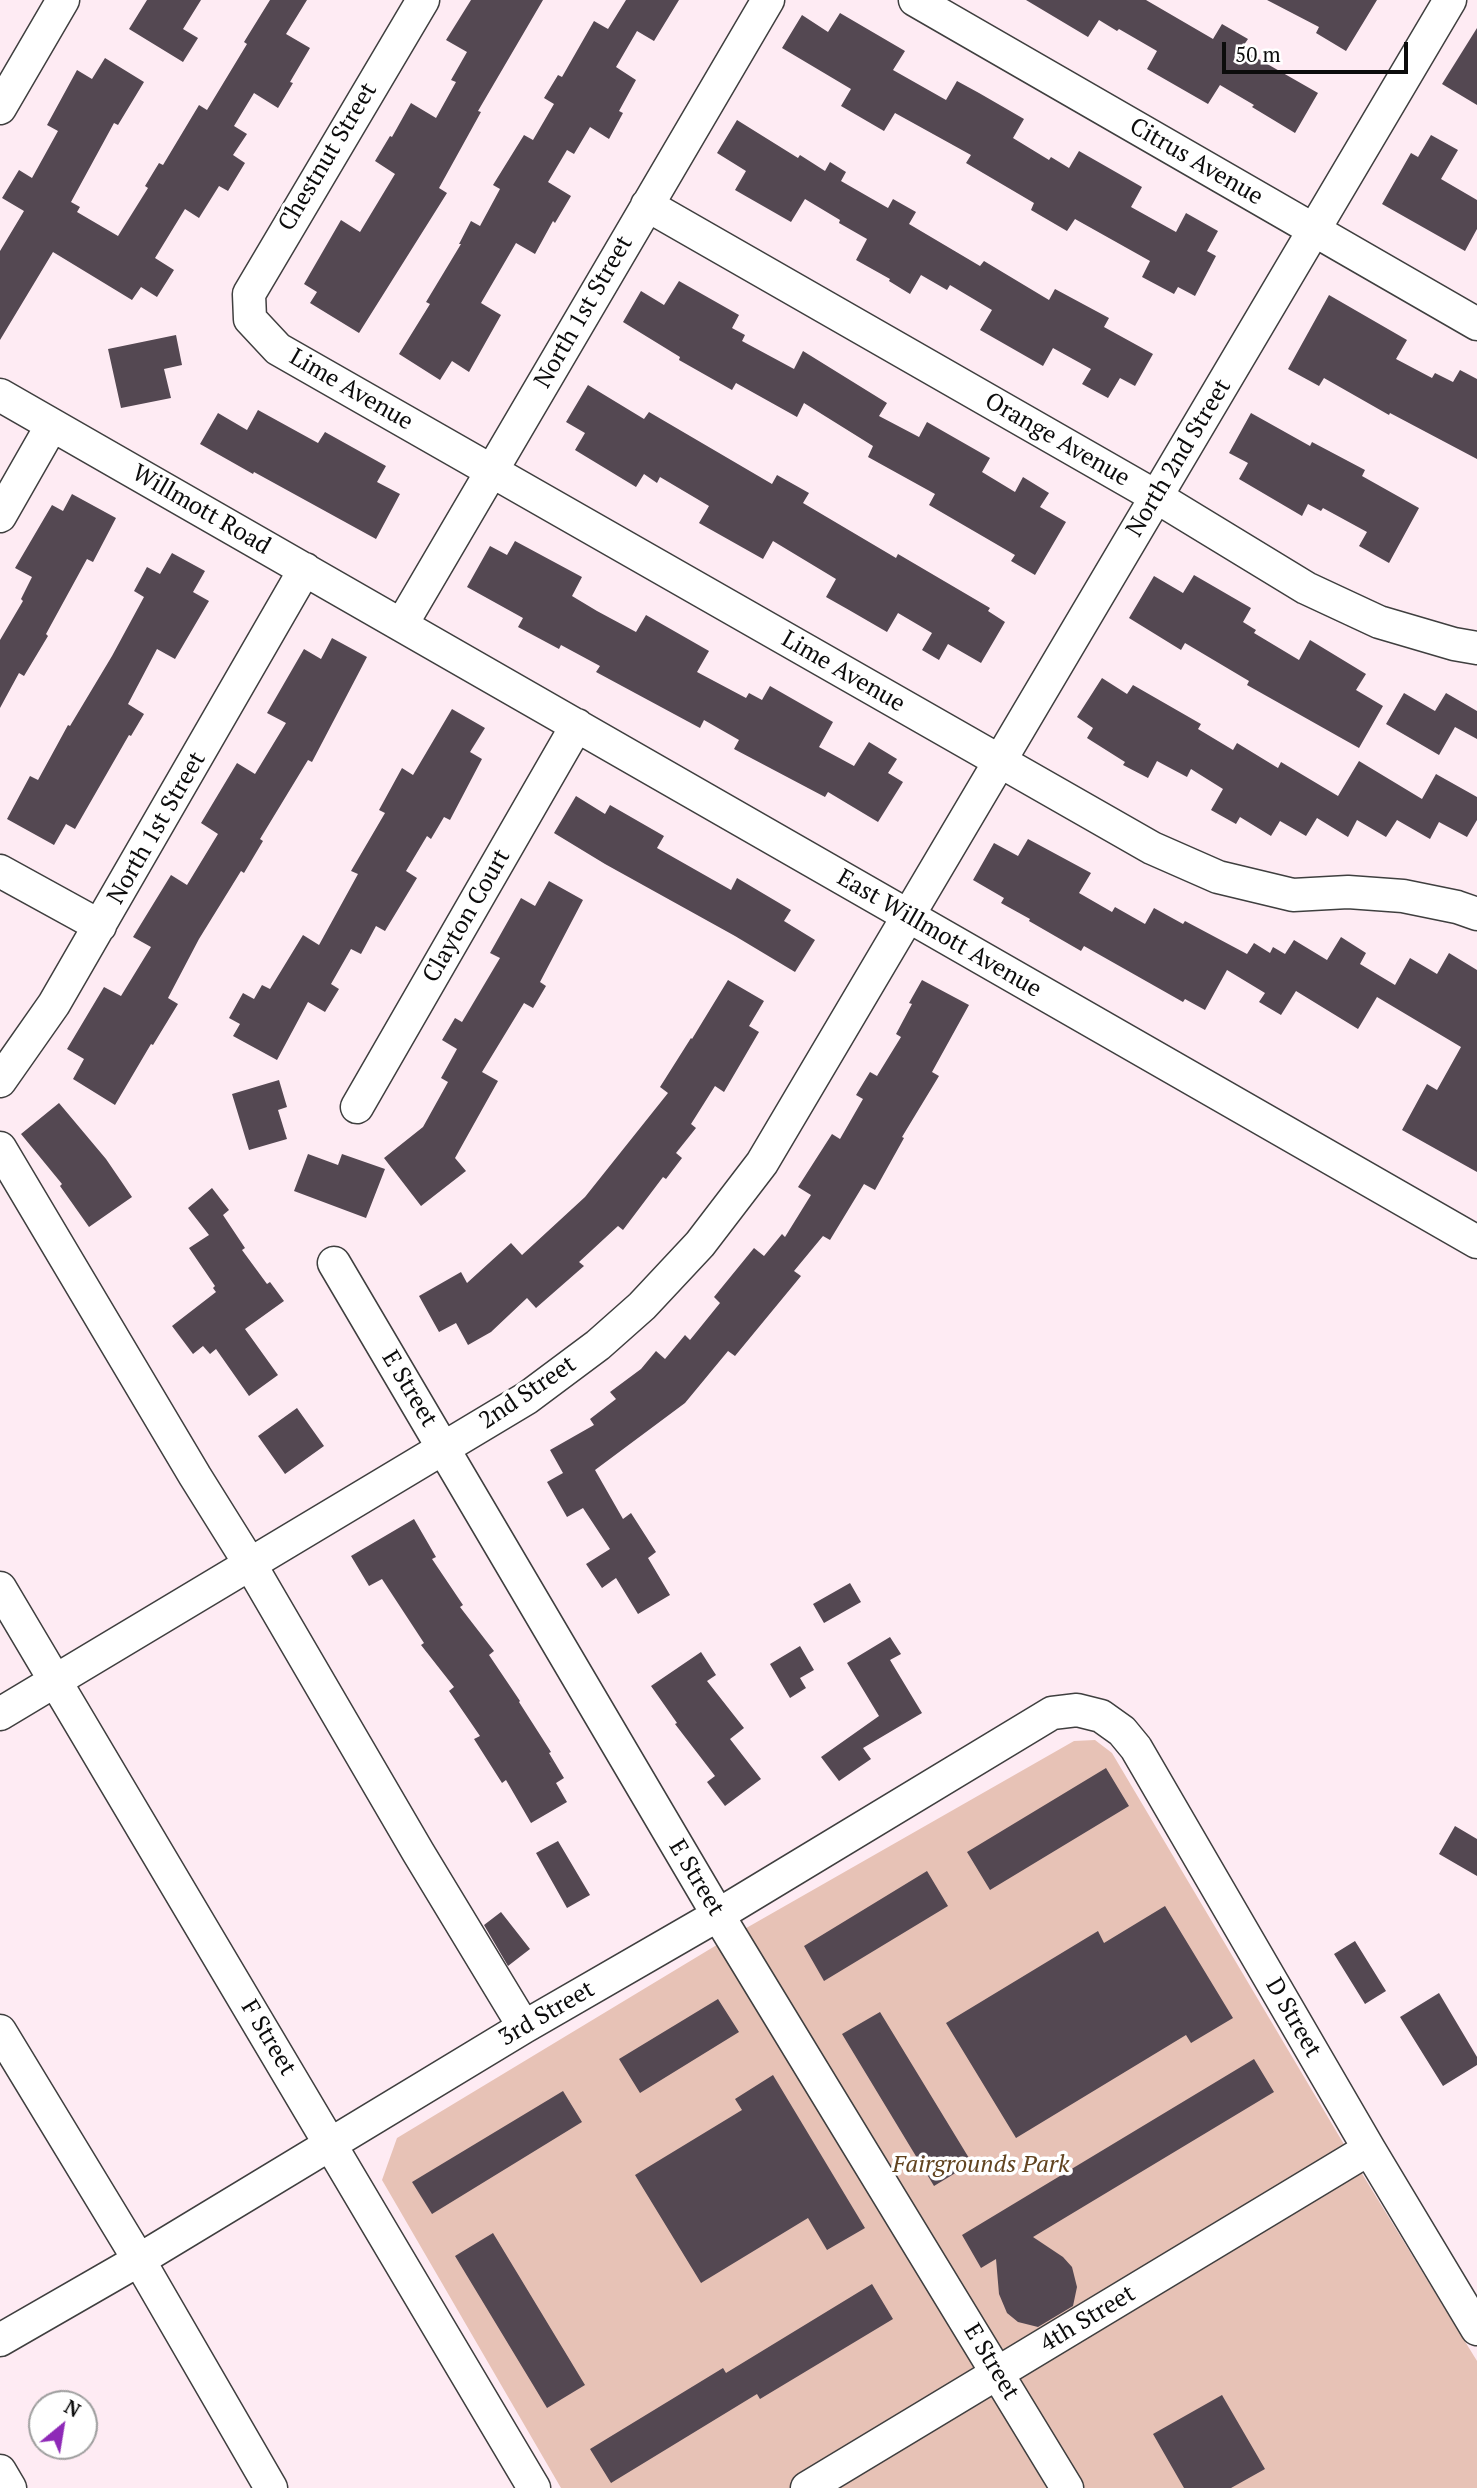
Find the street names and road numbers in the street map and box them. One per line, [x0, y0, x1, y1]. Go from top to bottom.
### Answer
street label: Chestnut Street [272, 78, 384, 236]
street label: Citrus Avenue [1124, 112, 1268, 212]
street label: North 1st Street [529, 231, 639, 393]
street label: Lime Avenue [284, 343, 418, 437]
street label: North 2nd Street [1121, 374, 1237, 542]
street label: Orange Avenue [979, 387, 1135, 493]
street label: Willmott Road [127, 459, 275, 561]
street label: Lime Avenue [776, 625, 910, 719]
street label: North 1st Street [102, 747, 212, 909]
street label: Clayton Court [417, 844, 517, 988]
street label: East Willmott Avenue [832, 864, 1046, 1004]
street label: E Street [375, 1346, 443, 1432]
street label: 2nd Street [474, 1350, 582, 1436]
street label: E Street [662, 1835, 730, 1921]
street label: D Street [1259, 1973, 1327, 2063]
street label: 3rd Street [494, 1975, 600, 2053]
street label: F Street [234, 1995, 302, 2081]
street label: 4th Street [1035, 2279, 1141, 2359]
street label: E Street [957, 2319, 1025, 2405]

